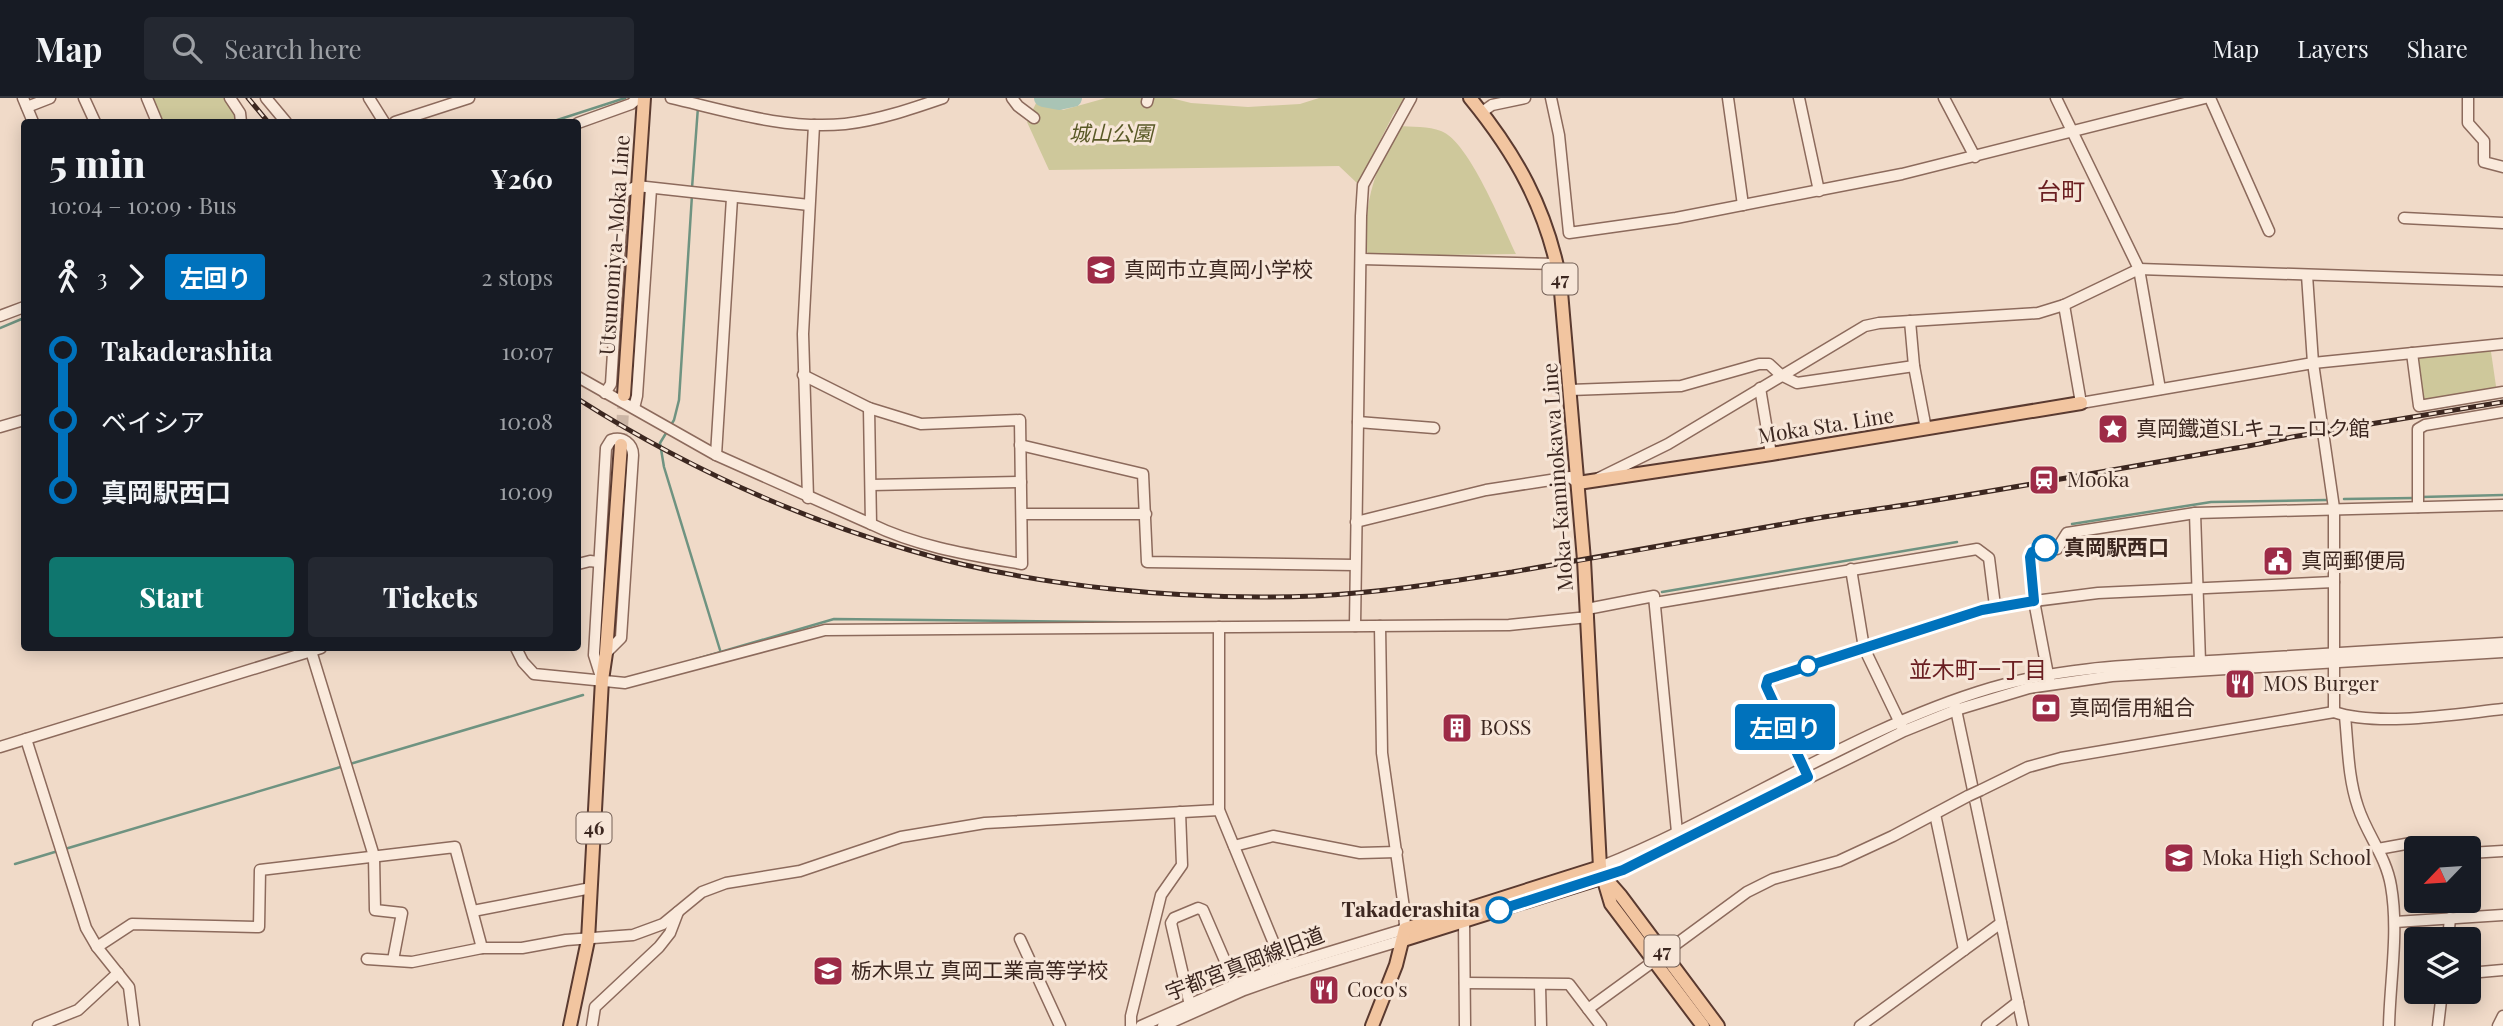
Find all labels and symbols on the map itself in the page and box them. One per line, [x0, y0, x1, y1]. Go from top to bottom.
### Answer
park label: 城山公園 [1069, 118, 1156, 146]
street label: Utsunomiya-Moka Line [591, 134, 635, 356]
district label: 台町 [2037, 174, 2085, 206]
school or university icon: 真岡市立真岡小学校 [1084, 253, 1118, 287]
place label: 真岡市立真岡小学校 [1124, 254, 1313, 282]
road number: 47 [1542, 264, 1578, 294]
street label: Moka-Kaminokawa Line [1534, 362, 1578, 592]
street label: Moka Sta. Line [1756, 399, 1896, 449]
place icon: 真岡鐵道SLキューロク館 [2096, 412, 2130, 446]
place label: 真岡鐵道SLキューロク館 [2136, 413, 2370, 441]
station icon: Mooka [2027, 463, 2061, 497]
place label: Mooka [2067, 464, 2130, 492]
place label: 真岡駅西口 [2064, 532, 2169, 560]
marker: 真岡駅西口 [2032, 535, 2058, 561]
public building icon: 真岡郵便局 [2261, 544, 2295, 578]
place label: 真岡郵便局 [2301, 545, 2406, 573]
district label: 並木町一丁目 [1909, 653, 2047, 684]
unlabelled marker [1798, 656, 1818, 676]
restaurant icon: MOS Burger [2223, 667, 2257, 701]
place label: MOS Burger [2263, 668, 2379, 696]
bank icon: 真岡信用組合 [2029, 691, 2063, 725]
place label: 真岡信用組合 [2069, 692, 2195, 720]
line badge: 左回り [1745, 704, 1825, 750]
building icon: BOSS [1440, 711, 1474, 745]
place label: BOSS [1480, 712, 1531, 740]
road number: 46 [576, 813, 612, 844]
north arrow [2404, 836, 2482, 914]
school or university icon: Moka High School [2162, 841, 2196, 875]
place label: Moka High School [2202, 842, 2371, 870]
place label: Takaderashita [1342, 894, 1480, 922]
marker: Takaderashita [1486, 897, 1512, 923]
street label: 宇都宮真岡線旧道 [1161, 919, 1328, 1005]
road number: 47 [1644, 936, 1680, 966]
school or university icon: 栃木県立 真岡工業高等学校 [811, 954, 845, 988]
place label: 栃木県立 真岡工業高等学校 [851, 955, 1108, 983]
restaurant icon: Coco's [1307, 973, 1341, 1007]
place label: Coco's [1347, 974, 1408, 1002]

